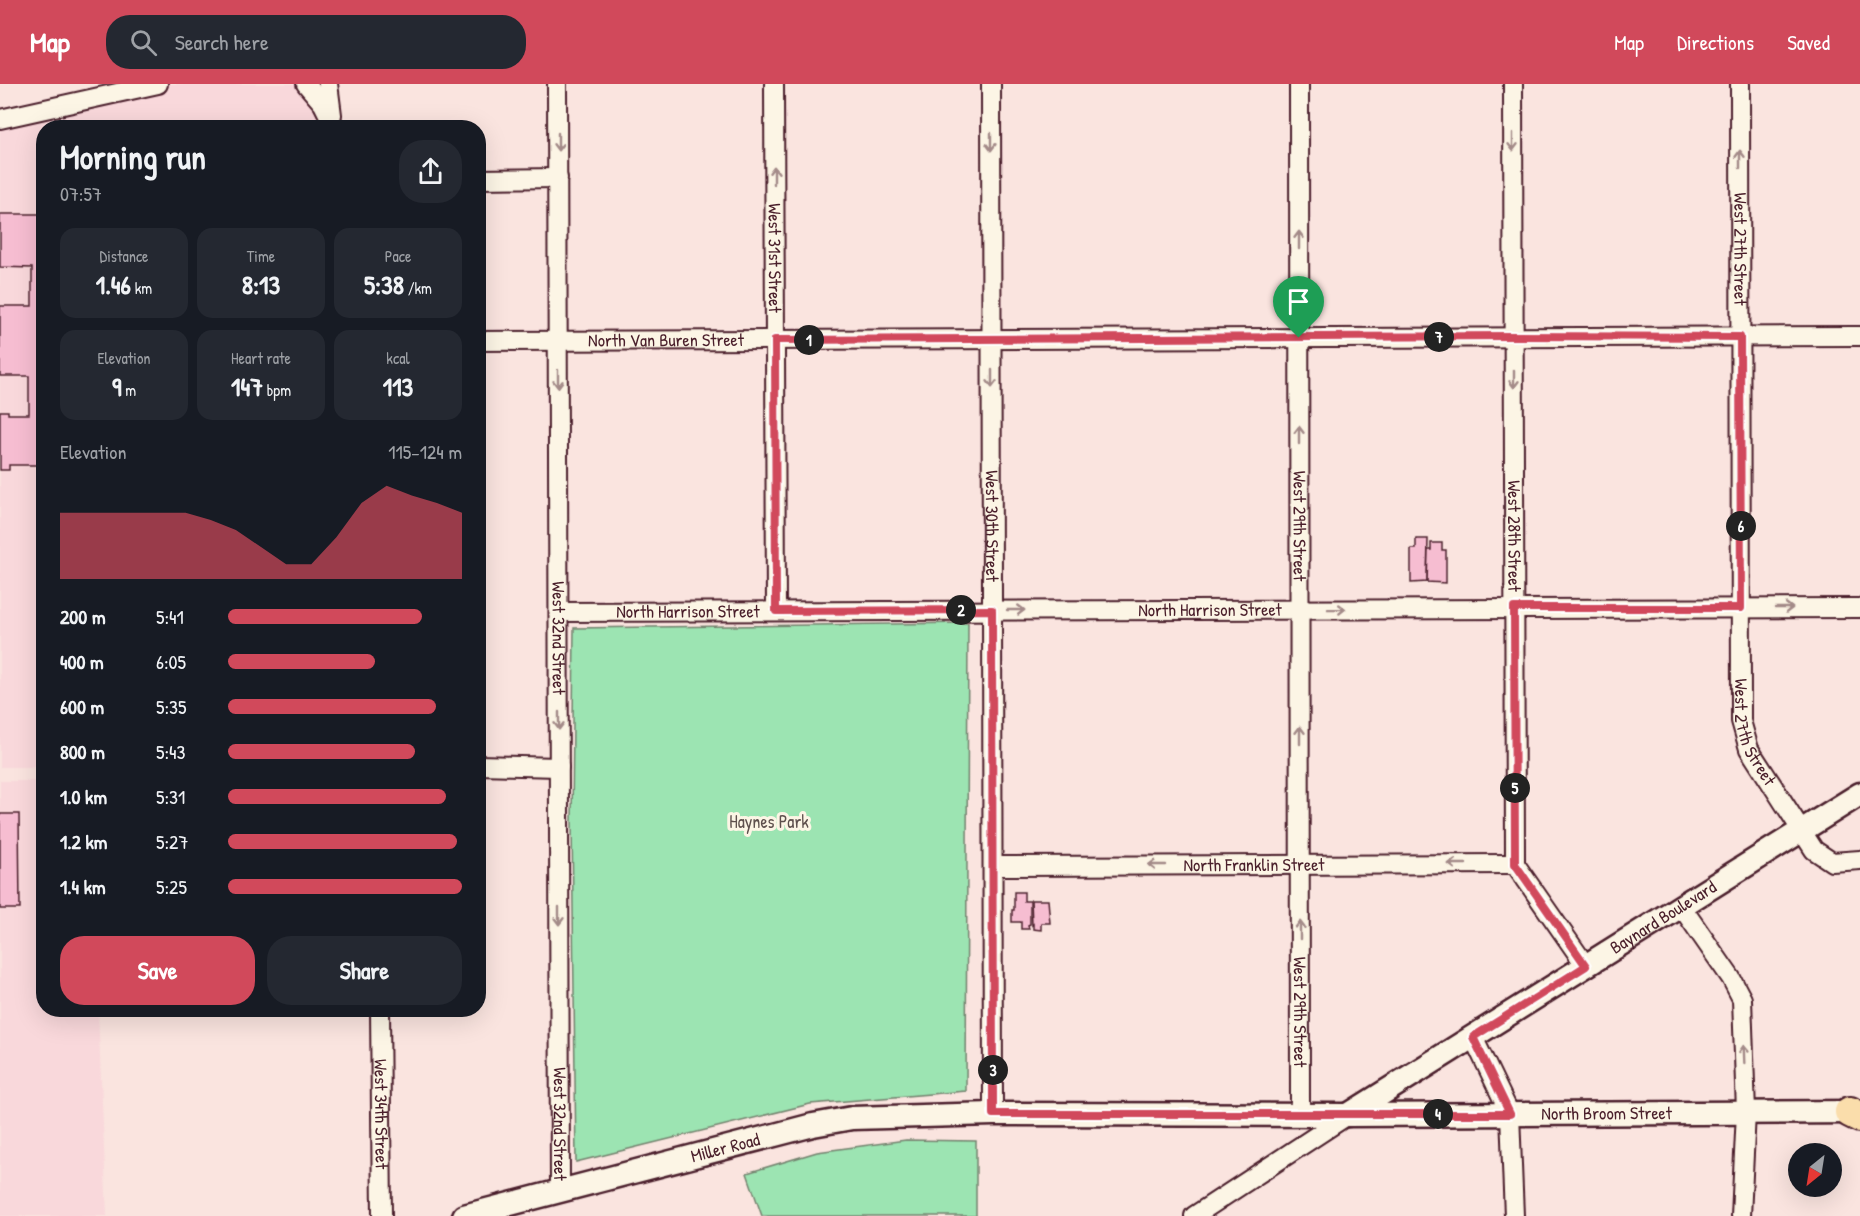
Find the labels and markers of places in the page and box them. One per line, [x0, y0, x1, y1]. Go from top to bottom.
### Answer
pin [1273, 276, 1324, 338]
pin: 7 [1424, 322, 1454, 352]
pin: 1 [794, 325, 824, 355]
pin: 6 [1726, 511, 1756, 541]
pin: 2 [946, 595, 976, 625]
pin: 5 [1500, 773, 1530, 803]
pin: 3 [978, 1055, 1008, 1085]
pin: 4 [1423, 1099, 1453, 1129]

